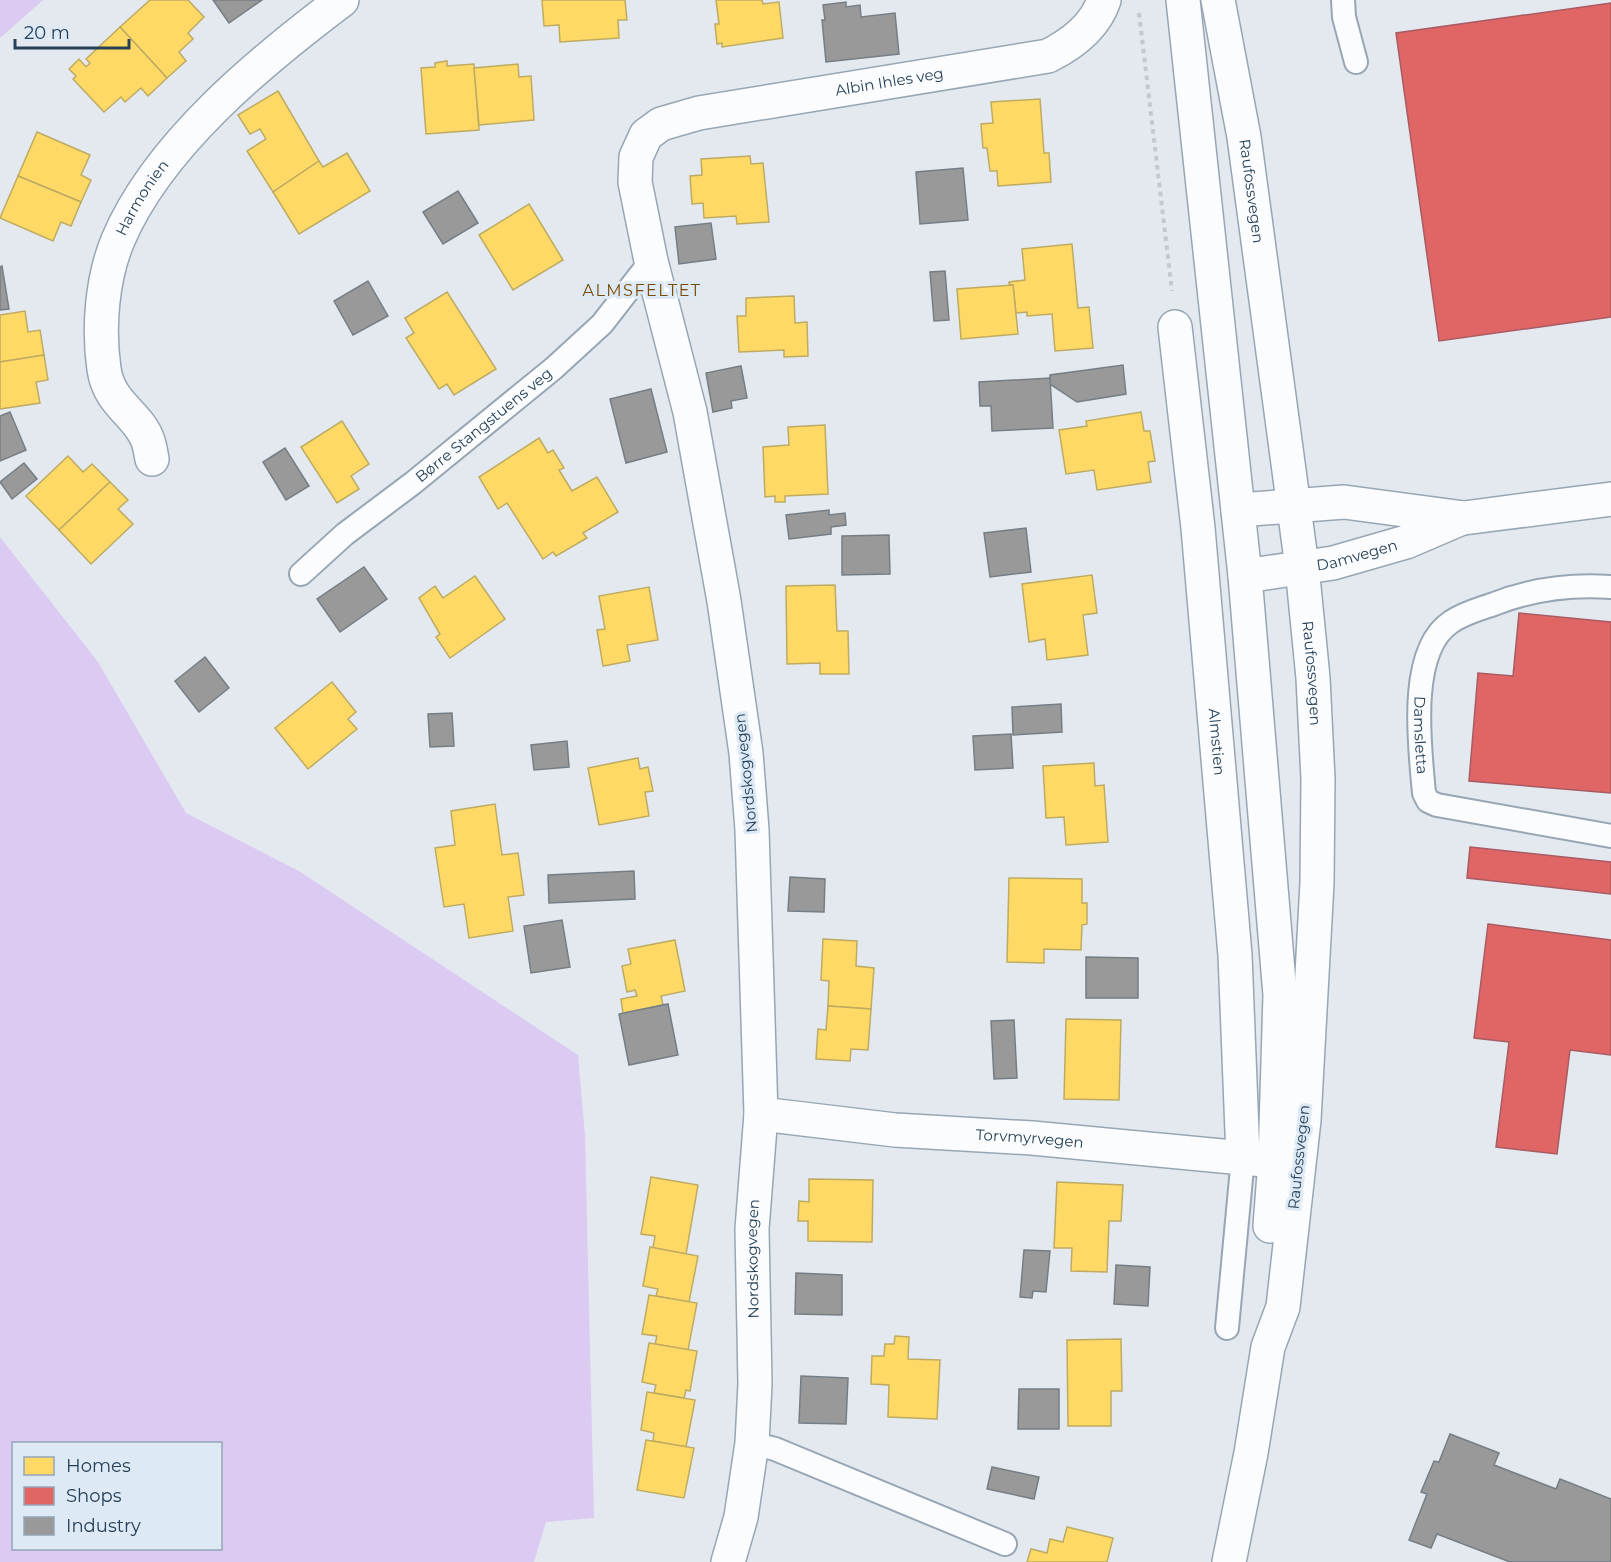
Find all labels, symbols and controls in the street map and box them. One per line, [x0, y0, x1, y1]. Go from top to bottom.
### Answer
scale bar [15, 12, 129, 50]
text: 20 m [24, 22, 70, 44]
street label: Albin Ihles veg [834, 63, 945, 100]
street label: Raufossvegen [1235, 138, 1268, 244]
street label: Harmonien [111, 156, 172, 238]
district label: ALMSFELTET [582, 281, 702, 300]
street label: Børre Stangstuens veg [411, 363, 556, 486]
street label: Damvegen [1315, 535, 1400, 574]
street label: Raufossvegen [1298, 620, 1325, 726]
street label: Damsletta [1410, 695, 1432, 775]
street label: Almstien [1205, 707, 1229, 776]
street label: Nordskogvegen [730, 713, 761, 834]
street label: Raufossvegen [1284, 1104, 1313, 1210]
street label: Torvmyrvegen [975, 1125, 1085, 1152]
street label: Nordskogvegen [742, 1198, 763, 1319]
legend [12, 1442, 222, 1550]
text: Homes [66, 1455, 131, 1477]
text: Shops [66, 1485, 122, 1507]
text: Industry [66, 1515, 141, 1537]

